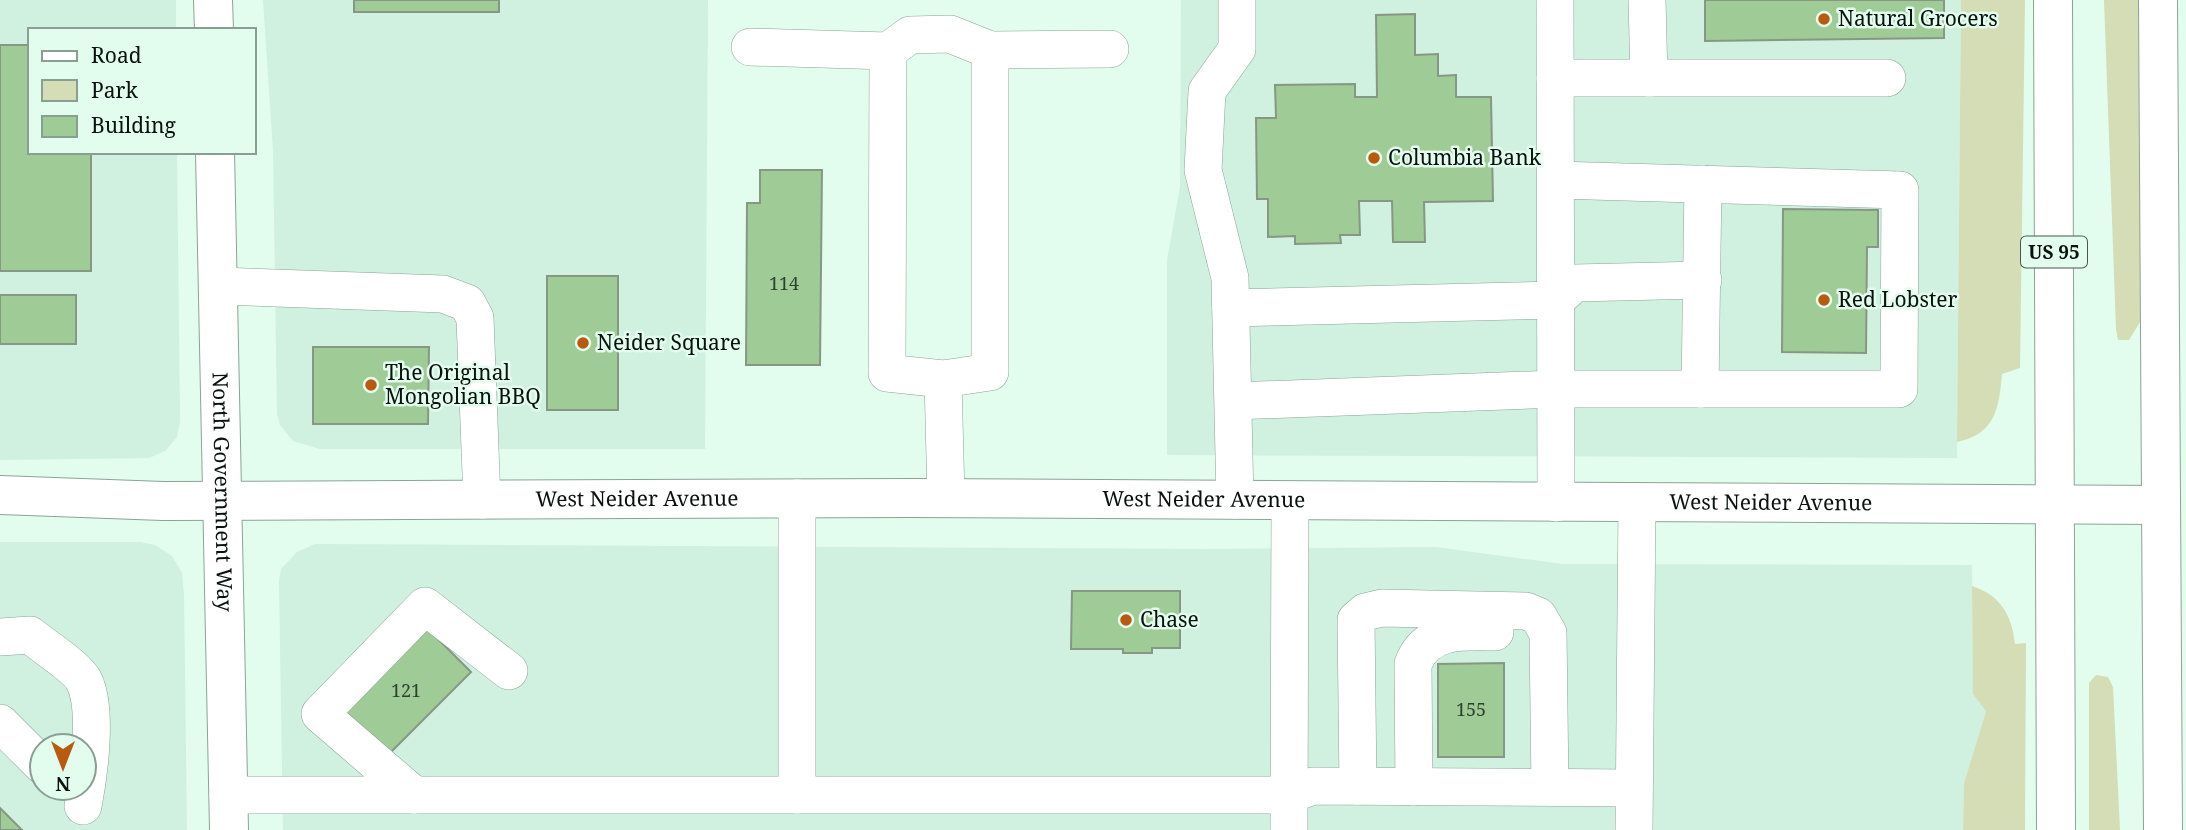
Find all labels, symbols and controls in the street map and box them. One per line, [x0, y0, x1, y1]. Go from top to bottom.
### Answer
place label: Natural Grocers [1838, 4, 1998, 32]
marker: Natural Grocers [1816, 11, 1832, 27]
legend [28, 28, 256, 154]
text: Road [91, 41, 142, 69]
text: Park [91, 76, 138, 104]
text: Building [91, 111, 176, 139]
place label: Columbia Bank [1388, 143, 1542, 171]
marker: Columbia Bank [1366, 150, 1382, 166]
road number: US 95 [2021, 236, 2087, 268]
house number: 114 [769, 271, 799, 295]
place label: Red Lobster [1838, 285, 1958, 313]
marker: Red Lobster [1816, 292, 1832, 308]
place label: Neider Square [597, 328, 741, 356]
marker: Neider Square [575, 335, 591, 351]
place label: The Original Mongolian BBQ [385, 358, 541, 410]
street label: North Government Way [207, 372, 239, 612]
marker: The Original Mongolian BBQ [363, 377, 379, 393]
street label: West Neider Avenue [535, 484, 738, 513]
street label: West Neider Avenue [1102, 484, 1305, 513]
street label: West Neider Avenue [1669, 487, 1872, 516]
place label: Chase [1140, 605, 1199, 633]
marker: Chase [1118, 612, 1134, 628]
house number: 121 [391, 678, 421, 702]
house number: 155 [1456, 697, 1486, 721]
north arrow [28, 732, 98, 802]
text: N [55, 771, 70, 797]

